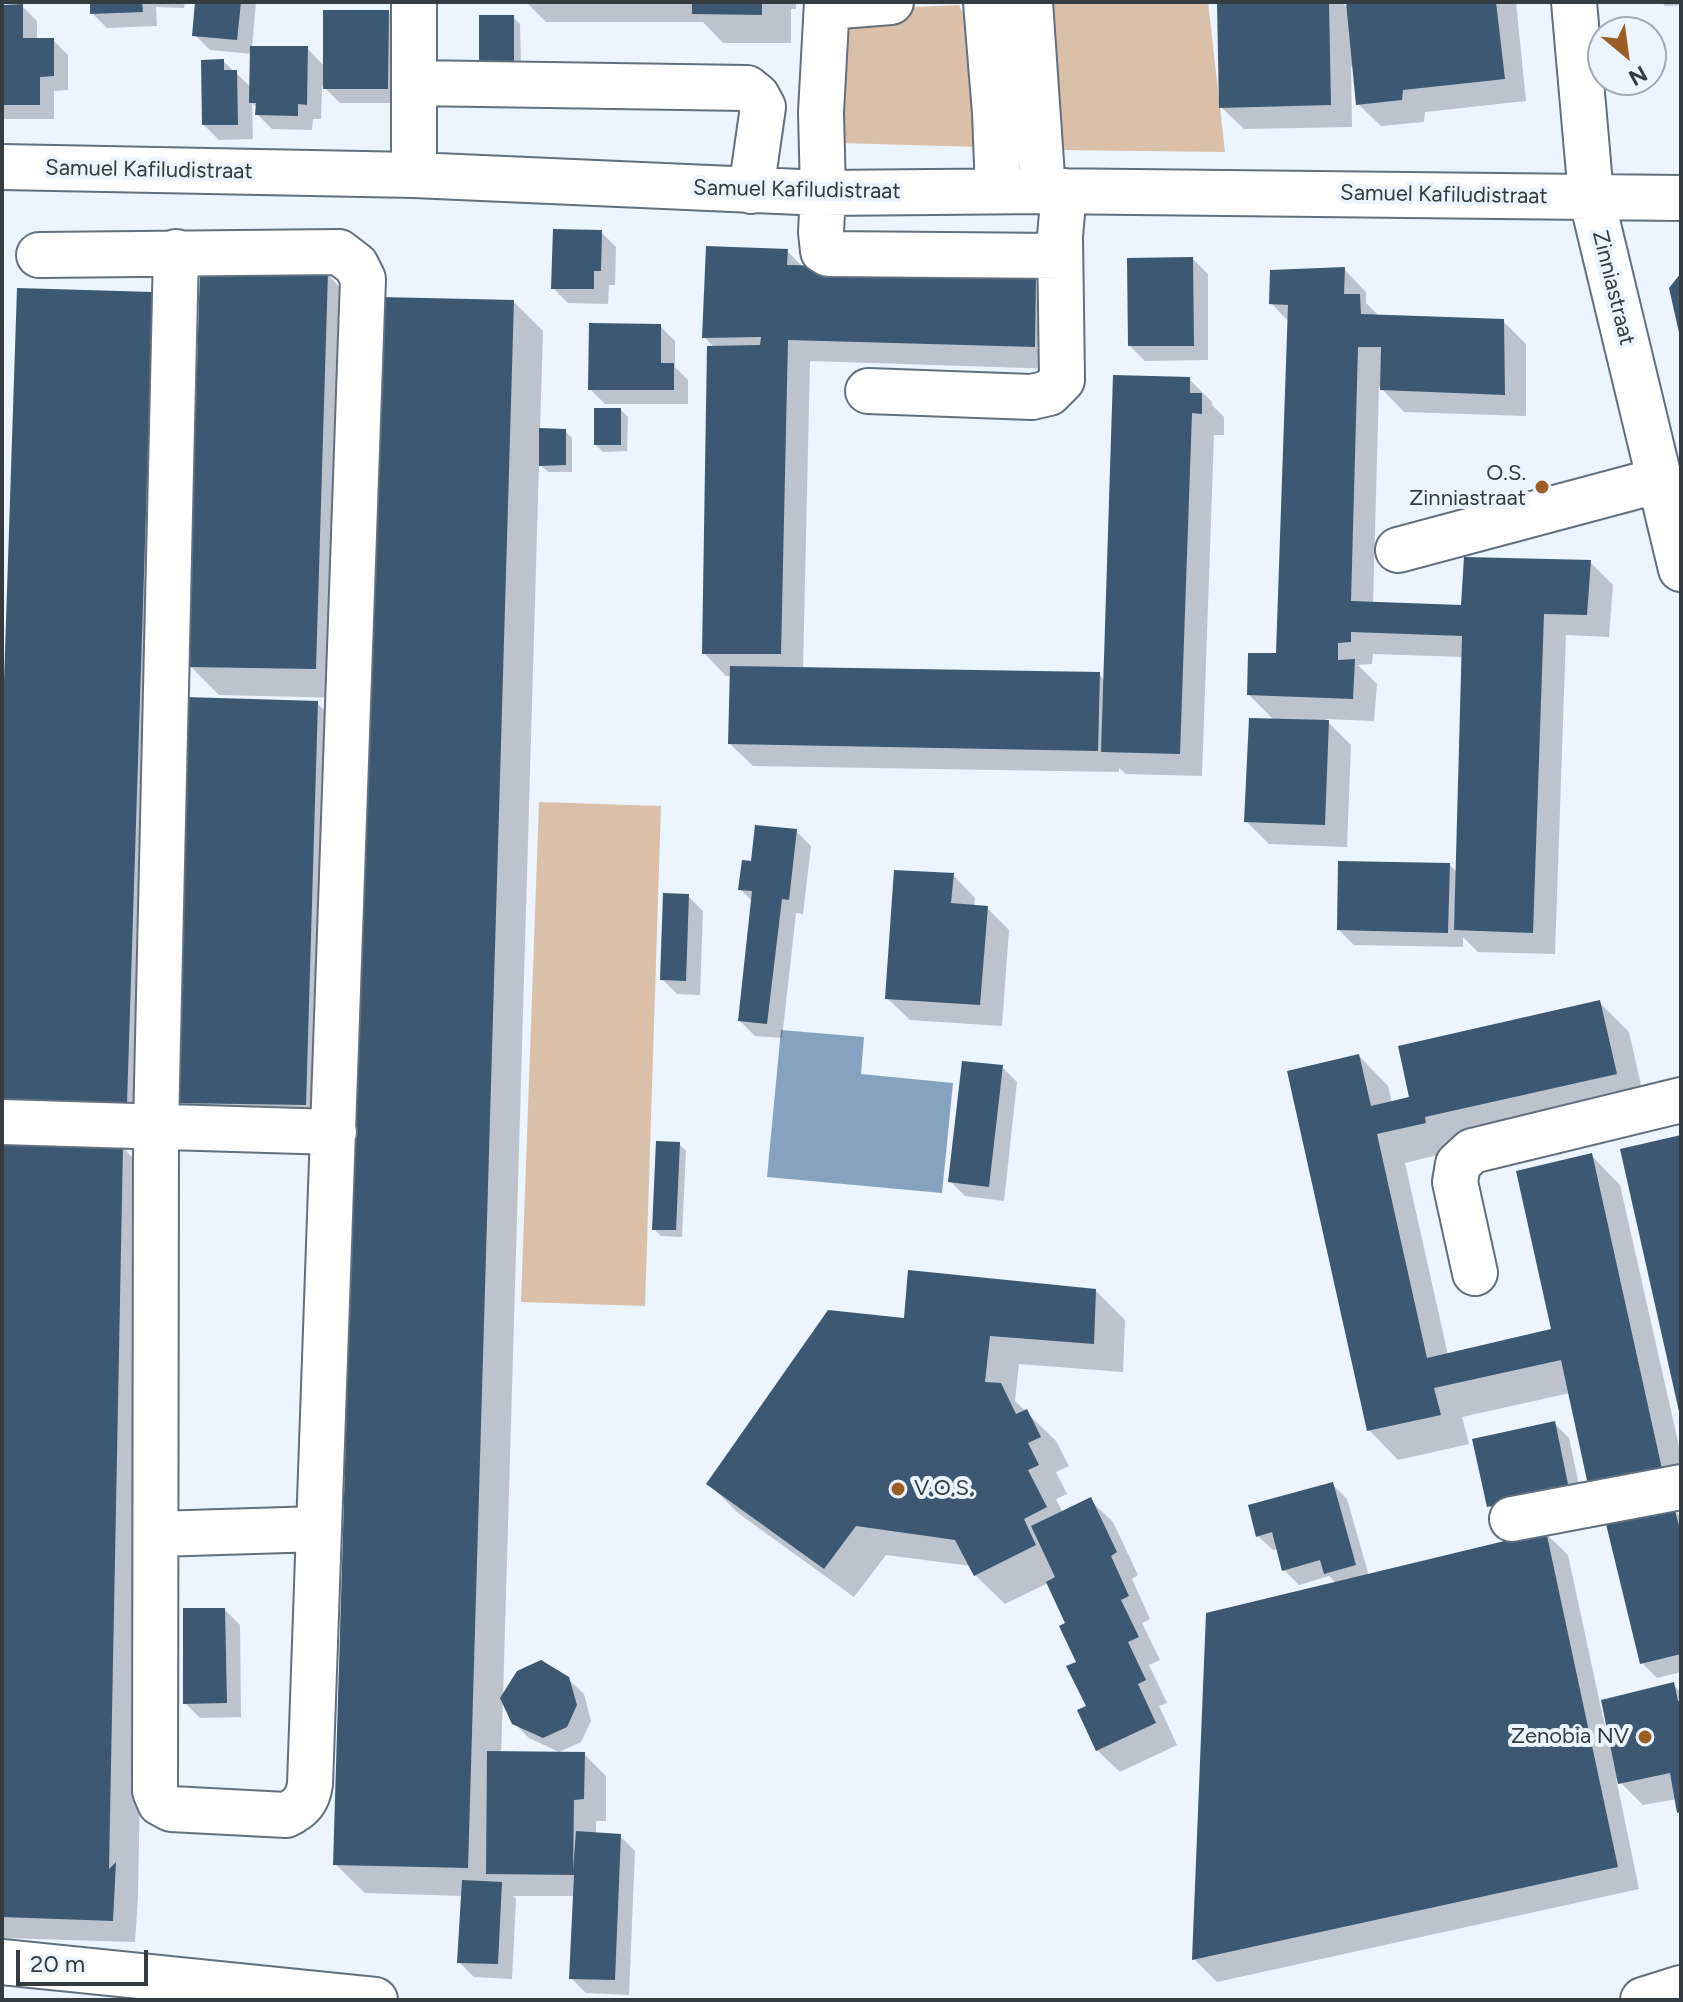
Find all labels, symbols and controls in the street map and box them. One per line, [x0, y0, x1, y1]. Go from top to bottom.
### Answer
north arrow [1587, 16, 1667, 96]
text: N [1624, 60, 1652, 92]
street label: Samuel Kafiludistraat [45, 155, 253, 185]
street label: Samuel Kafiludistraat [693, 175, 901, 205]
street label: Samuel Kafiludistraat [1340, 180, 1548, 210]
street label: Zinniastraat [1586, 228, 1640, 348]
place label: O.S. Zinniastraat [1409, 461, 1526, 512]
marker: O.S. Zinniastraat [1533, 478, 1551, 496]
place label: V.O.S. [914, 1476, 974, 1502]
marker: V.O.S. [889, 1480, 907, 1498]
place label: Zenobia NV [1511, 1724, 1629, 1750]
marker: Zenobia NV [1636, 1728, 1654, 1746]
scale bar [20, 1934, 152, 1984]
text: 20 m [30, 1949, 85, 1978]

